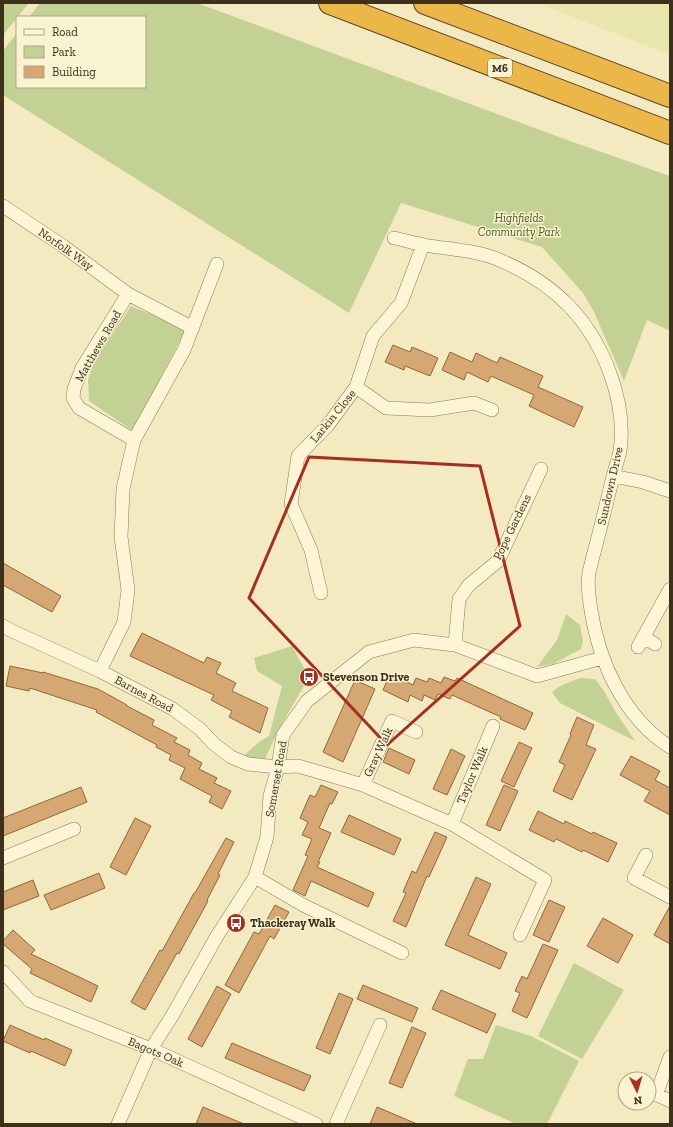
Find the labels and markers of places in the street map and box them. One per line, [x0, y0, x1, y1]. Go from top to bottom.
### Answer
bus stop icon: Stevenson Drive [298, 666, 320, 688]
place label: Stevenson Drive [323, 670, 410, 684]
bus stop icon: Thackeray Walk [225, 912, 247, 934]
place label: Thackeray Walk [250, 916, 336, 930]

